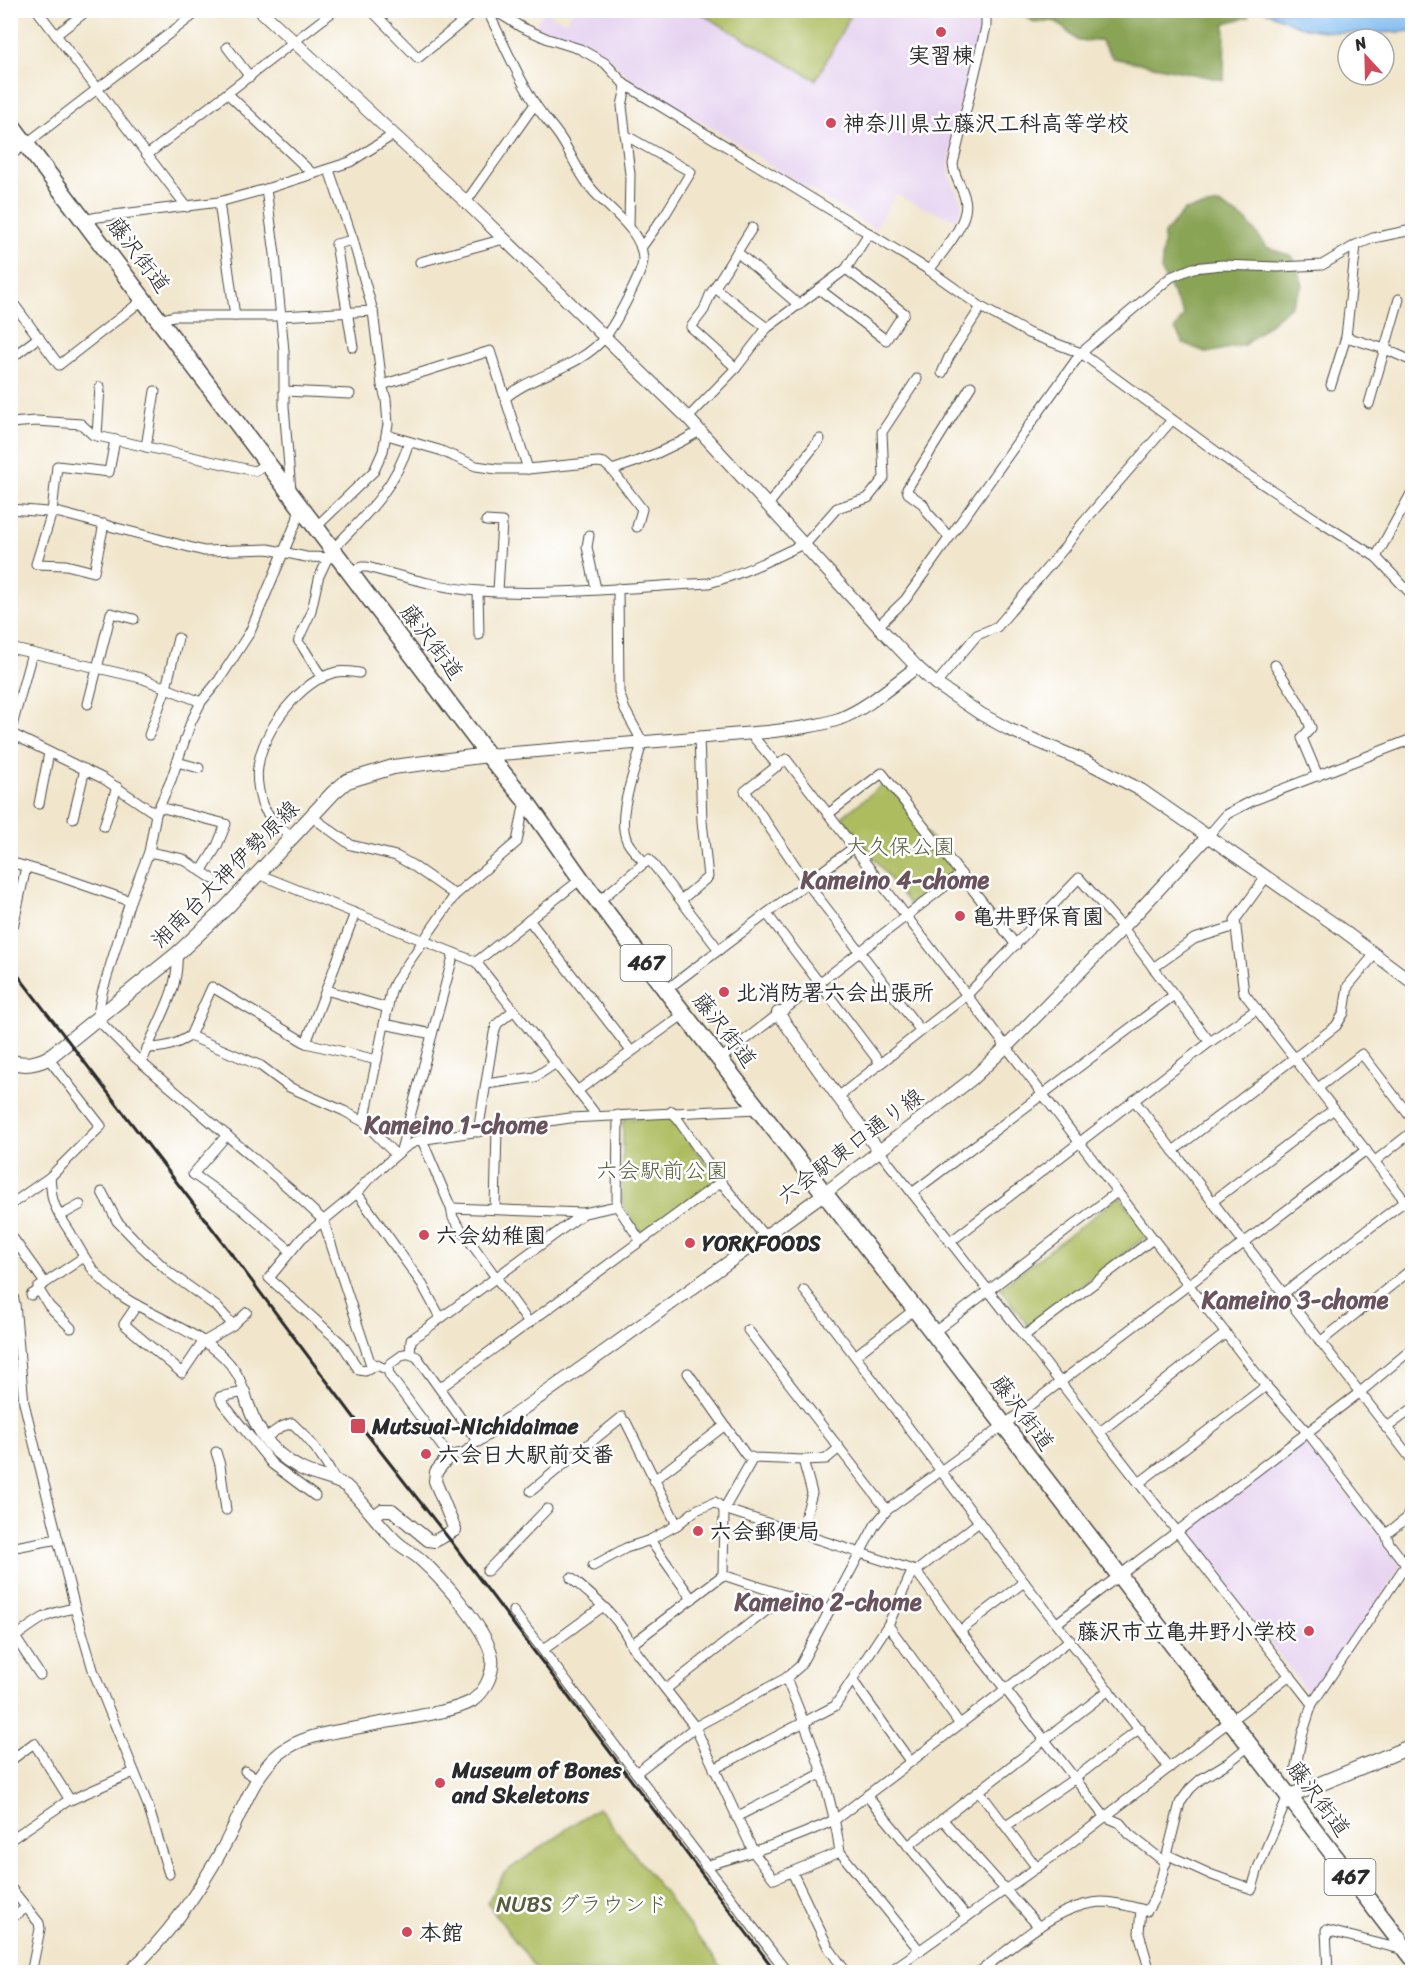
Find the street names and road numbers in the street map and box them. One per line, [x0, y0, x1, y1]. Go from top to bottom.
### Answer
street label: 藤沢街道 [97, 208, 181, 302]
street label: 藤沢街道 [390, 595, 474, 689]
street label: 湘南台大神伊勢原線 [141, 790, 309, 958]
road number: 467 [620, 945, 672, 981]
street label: 藤沢街道 [683, 983, 767, 1077]
street label: 六会駅東口通り線 [768, 1077, 932, 1215]
street label: 藤沢街道 [981, 1366, 1065, 1460]
street label: 藤沢街道 [1277, 1752, 1361, 1846]
road number: 467 [1324, 1859, 1376, 1895]

